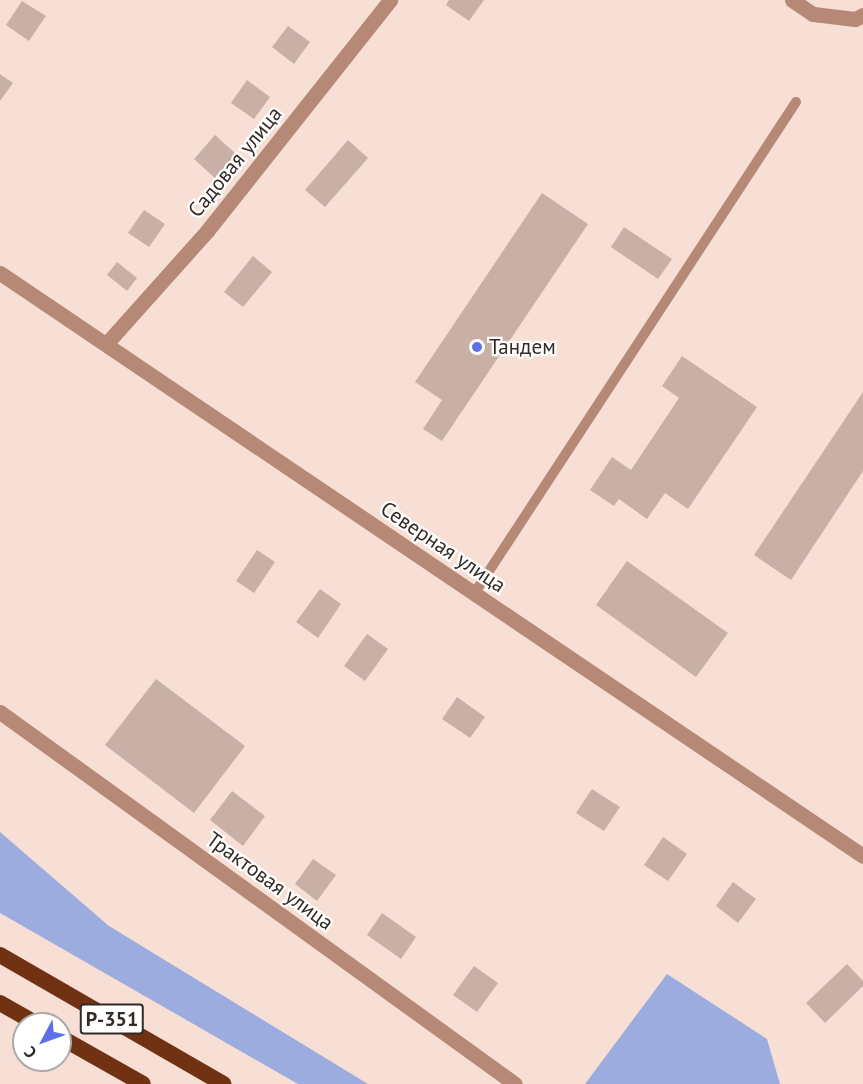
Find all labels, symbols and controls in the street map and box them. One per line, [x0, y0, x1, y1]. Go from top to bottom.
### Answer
street label: Садовая улица [183, 102, 287, 222]
place label: Тандем [489, 334, 556, 360]
marker: Тандем [470, 340, 484, 354]
street label: Северная улица [376, 496, 510, 598]
street label: Трактовая улица [202, 827, 338, 935]
road number: Р-351 [79, 1002, 145, 1036]
north arrow [12, 1012, 72, 1072]
text: С [19, 1043, 40, 1062]

